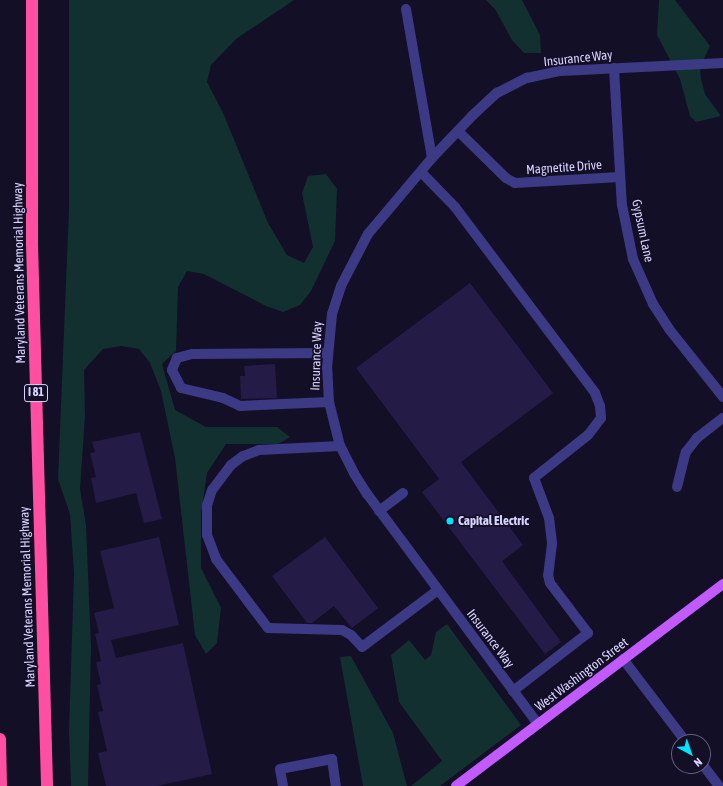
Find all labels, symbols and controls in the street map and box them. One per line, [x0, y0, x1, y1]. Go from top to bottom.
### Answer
street label: Insurance Way [543, 48, 613, 70]
street label: Magnetite Drive [526, 158, 602, 178]
street label: Maryland Veterans Memorial Highway [11, 182, 29, 364]
street label: Gypsum Lane [628, 198, 656, 264]
street label: Insurance Way [308, 321, 326, 391]
road number: I 81 [24, 383, 48, 403]
street label: Maryland Veterans Memorial Highway [17, 506, 39, 688]
place label: Capital Electric [458, 513, 529, 529]
marker: Capital Electric [445, 516, 455, 526]
street label: Insurance Way [463, 607, 517, 671]
street label: West Washington Street [532, 635, 632, 715]
north arrow [671, 734, 711, 774]
text: N [692, 756, 704, 769]

